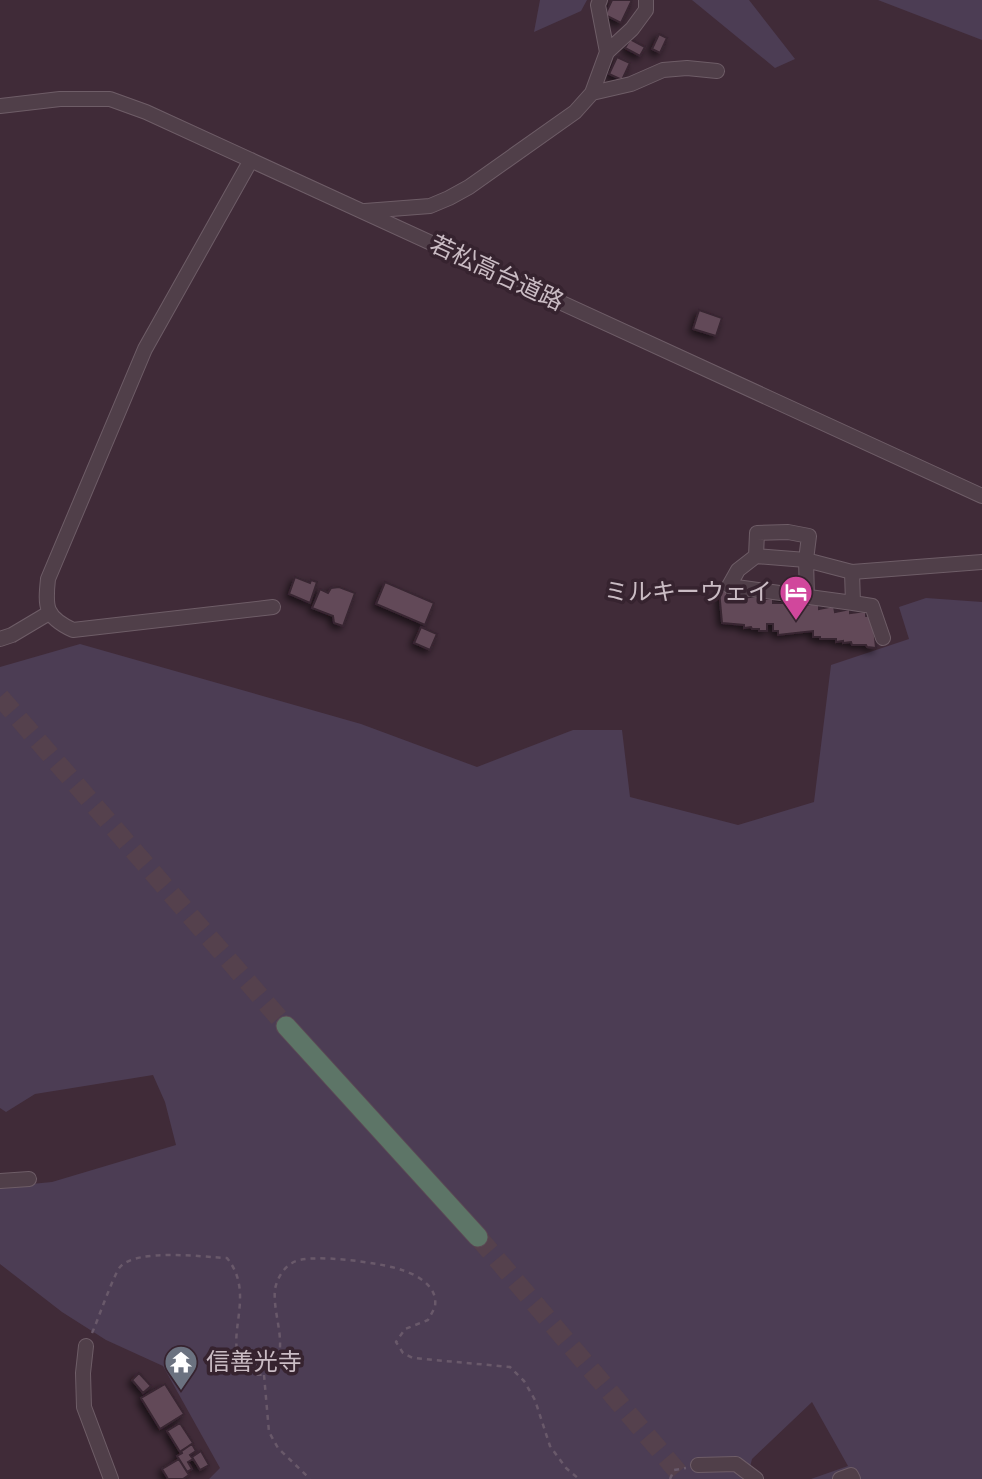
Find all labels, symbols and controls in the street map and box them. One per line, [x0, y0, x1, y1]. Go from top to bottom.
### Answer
street label: 若松高台道路 [425, 229, 569, 317]
hotel icon: ミルキーウェイ [777, 573, 815, 622]
place label: ミルキーウェイ [604, 577, 772, 607]
temple icon: 信善光寺 [162, 1343, 200, 1392]
place label: 信善光寺 [206, 1347, 302, 1377]

